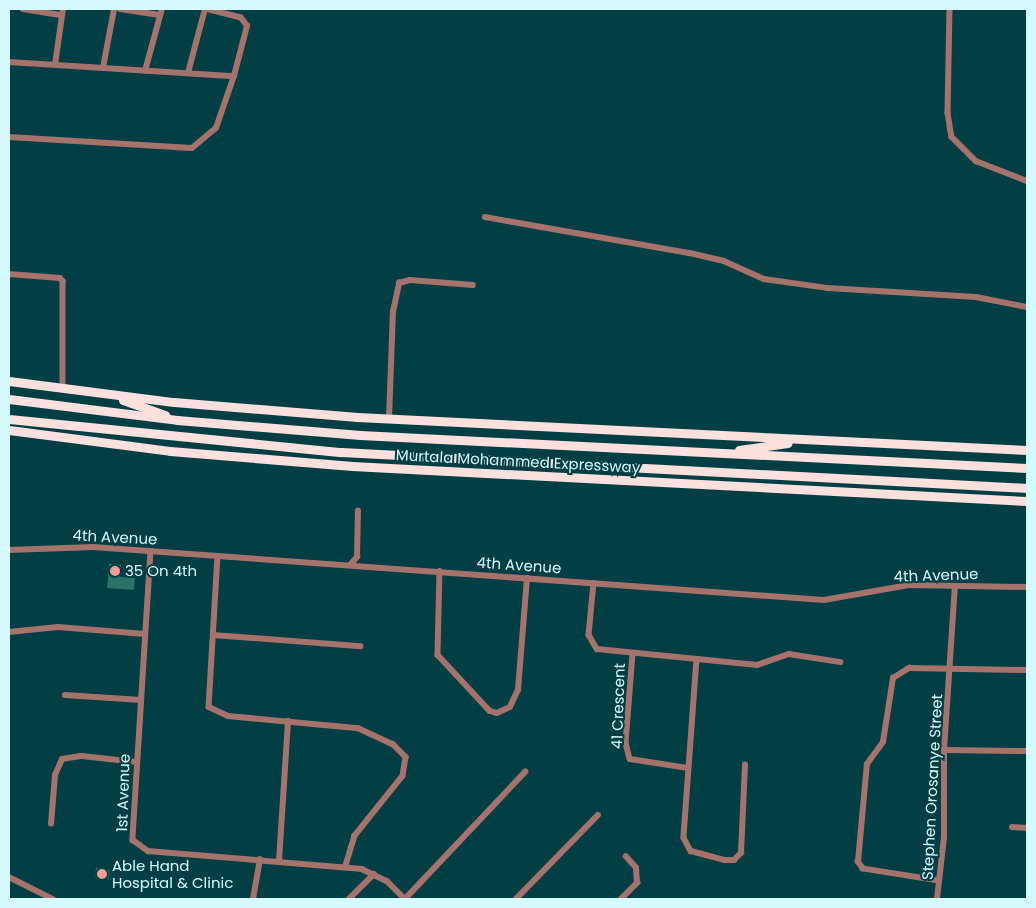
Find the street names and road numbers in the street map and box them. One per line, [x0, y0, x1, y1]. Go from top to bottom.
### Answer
street label: Murtala Mohammed Expressway [395, 446, 641, 476]
street label: 4th Avenue [72, 526, 158, 548]
street label: 4th Avenue [476, 553, 562, 577]
street label: 4th Avenue [893, 565, 979, 585]
street label: 41 Crescent [608, 663, 628, 749]
street label: Stephen Orosanye Street [918, 693, 946, 881]
street label: 1st Avenue [113, 753, 133, 833]

